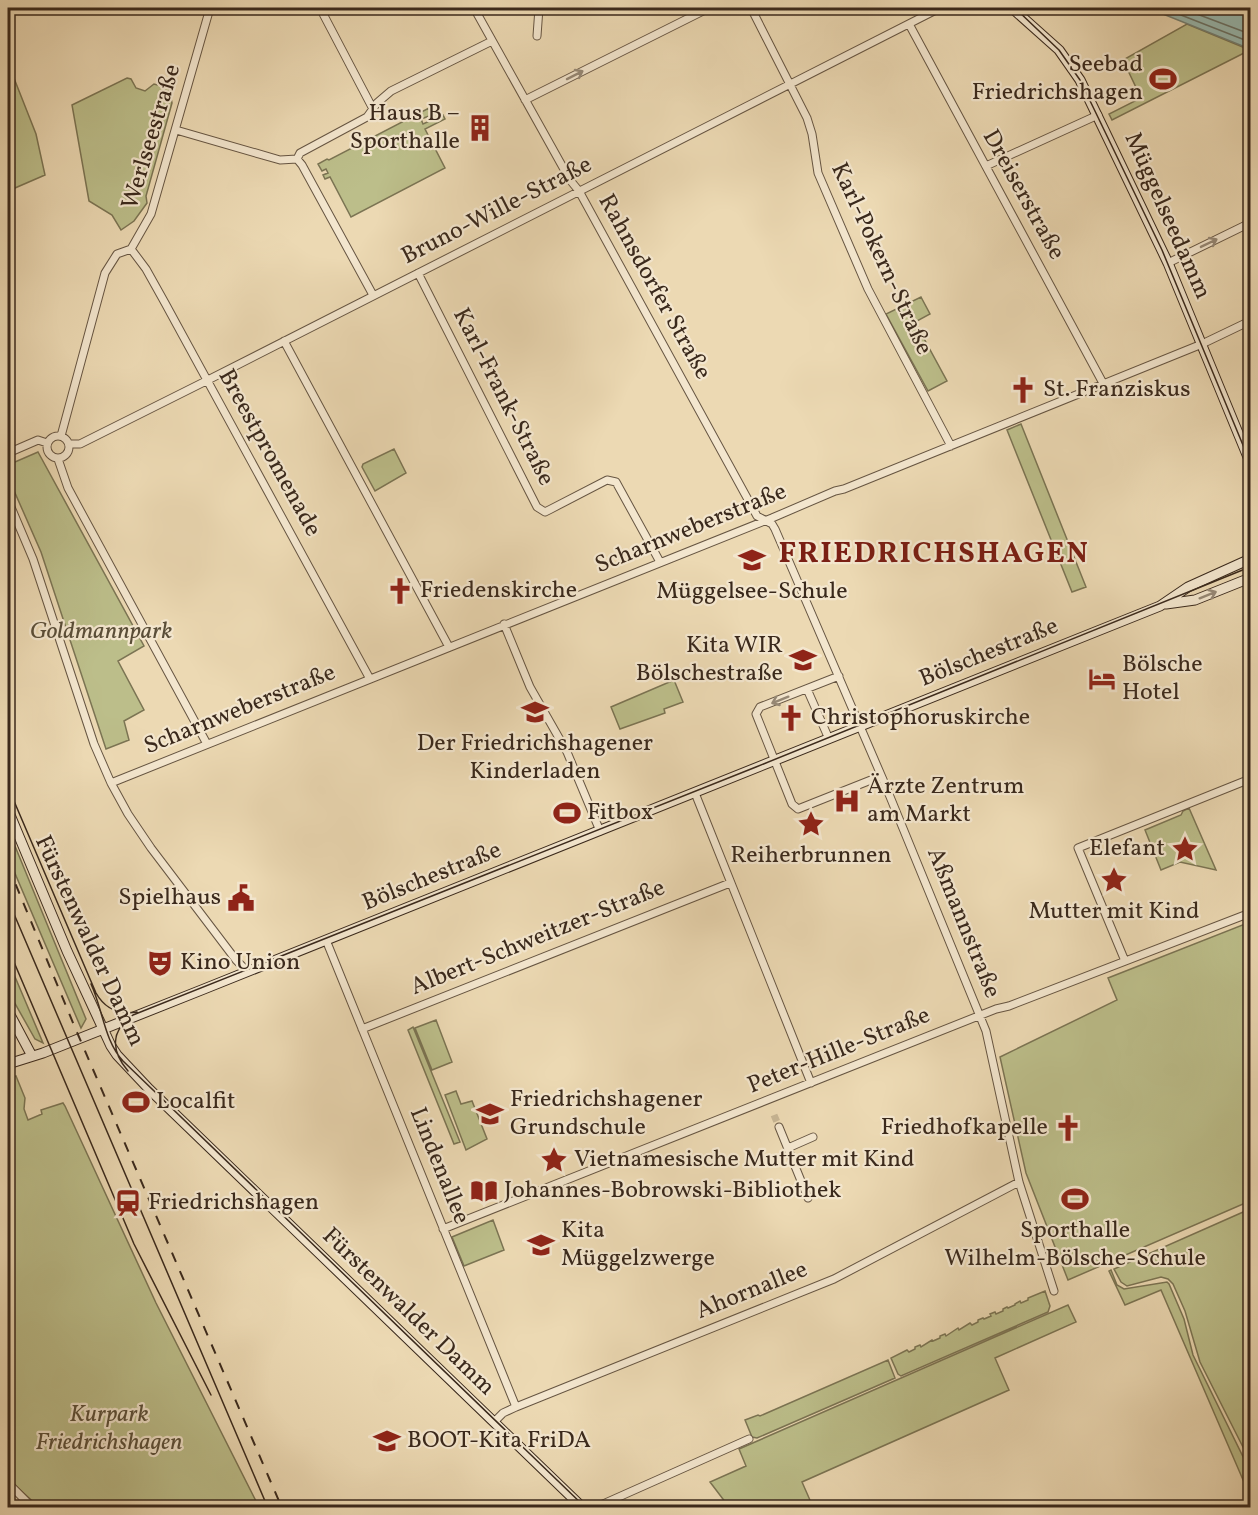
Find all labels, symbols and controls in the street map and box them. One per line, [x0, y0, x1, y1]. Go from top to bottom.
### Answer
place label: Seebad Friedrichshagen [972, 48, 1143, 110]
street label: Werlseestraße [114, 60, 190, 214]
sports icon: Seebad Friedrichshagen [1148, 64, 1178, 94]
one-way arrow [565, 69, 583, 80]
place label: Haus B – Sporthalle [350, 97, 460, 159]
building icon: Haus B – Sporthalle [465, 113, 495, 143]
street label: Dreiserstraße [973, 124, 1073, 266]
street label: Müggelseedamm [1115, 127, 1219, 305]
street label: Bruno-Wille-Straße [396, 148, 598, 274]
street label: Karl-Pokern-Straße [821, 157, 941, 361]
street label: Rahnsdorfer Straße [589, 188, 719, 386]
one-way arrow [1200, 237, 1218, 249]
street label: Karl-Frank-Straße [443, 302, 563, 492]
street label: Breestpromenade [209, 363, 329, 543]
place label: St. Franziskus [1043, 373, 1191, 407]
church icon: St. Franziskus [1008, 375, 1038, 405]
street label: Scharnweberstraße [590, 475, 792, 583]
district label: FRIEDRICHSHAGEN [778, 533, 1090, 575]
school or university icon: Müggelsee-Schule [737, 545, 767, 575]
place label: Friedenskirche [420, 574, 577, 608]
place label: Müggelsee-Schule [656, 575, 848, 609]
church icon: Friedenskirche [385, 576, 415, 606]
one-way arrow [1198, 589, 1217, 600]
street label: Bölschestraße [914, 610, 1064, 696]
park label: Goldmannpark [30, 615, 172, 649]
place label: Kita WIR Bölschestraße [636, 629, 783, 691]
school or university icon: Kita WIR Bölschestraße [788, 645, 818, 675]
place label: Bölsche Hotel [1122, 648, 1203, 710]
street label: Scharnweberstraße [139, 656, 341, 764]
hotel icon: Bölsche Hotel [1087, 664, 1117, 694]
one-way arrow [771, 695, 790, 706]
school or university icon: Der Friedrichshagener Kinderladen [520, 697, 550, 727]
place label: Christophoruskirche [811, 701, 1030, 735]
church icon: Christophoruskirche [776, 703, 806, 733]
place label: Der Friedrichshagener Kinderladen [417, 727, 653, 789]
place label: Ärzte Zentrum am Markt [867, 770, 1024, 832]
hospital icon: Ärzte Zentrum am Markt [832, 786, 862, 816]
place label: Fitbox [587, 796, 653, 830]
sports icon: Fitbox [552, 798, 582, 828]
place icon: Reiherbrunnen [796, 809, 826, 839]
street label: Fürstenwalder Damm [25, 830, 153, 1052]
place label: Elefant [1089, 832, 1165, 866]
street label: Bölschestraße [357, 834, 507, 920]
place icon: Elefant [1170, 834, 1200, 864]
place label: Reiherbrunnen [730, 839, 892, 873]
street label: Aßmannstraße [917, 843, 1009, 1003]
place icon: Mutter mit Kind [1099, 865, 1129, 895]
street label: Albert-Schweitzer-Straße [406, 871, 670, 1005]
place label: Spielhaus [118, 881, 221, 915]
public building icon: Spielhaus [226, 883, 256, 913]
place label: Mutter mit Kind [1028, 895, 1200, 929]
place label: Kino Union [180, 946, 300, 980]
theatre icon: Kino Union [145, 948, 175, 978]
street label: Peter-Hille-Straße [743, 999, 935, 1103]
place label: Friedrichshagener Grundschule [510, 1083, 703, 1145]
place label: Localfit [156, 1085, 236, 1119]
sports icon: Localfit [121, 1087, 151, 1117]
school or university icon: Friedrichshagener Grundschule [475, 1099, 505, 1129]
street label: Lindenallee [400, 1102, 478, 1230]
place label: Friedhofkapelle [881, 1111, 1048, 1145]
church icon: Friedhofkapelle [1053, 1113, 1083, 1143]
place label: Vietnamesische Mutter mit Kind [574, 1143, 915, 1177]
place icon: Vietnamesische Mutter mit Kind [539, 1145, 569, 1175]
place label: Johannes-Bobrowski-Bibliothek [504, 1174, 841, 1208]
library icon: Johannes-Bobrowski-Bibliothek [469, 1176, 499, 1206]
sports icon: Sporthalle Wilhelm-Bölsche-Schule [1060, 1184, 1090, 1214]
place label: Friedrichshagen [148, 1186, 319, 1220]
station icon: Friedrichshagen [113, 1188, 143, 1218]
place label: Kita Müggelzwerge [561, 1214, 715, 1276]
place label: Sporthalle Wilhelm-Bölsche-Schule [944, 1214, 1206, 1276]
street label: Fürstenwalder Damm [314, 1220, 502, 1404]
school or university icon: Kita Müggelzwerge [526, 1230, 556, 1260]
street label: Ahornallee [691, 1253, 813, 1329]
park label: Kurpark Friedrichshagen [35, 1398, 183, 1460]
place label: BOOT-Kita FriDA [407, 1424, 591, 1458]
school or university icon: BOOT-Kita FriDA [372, 1426, 402, 1456]

